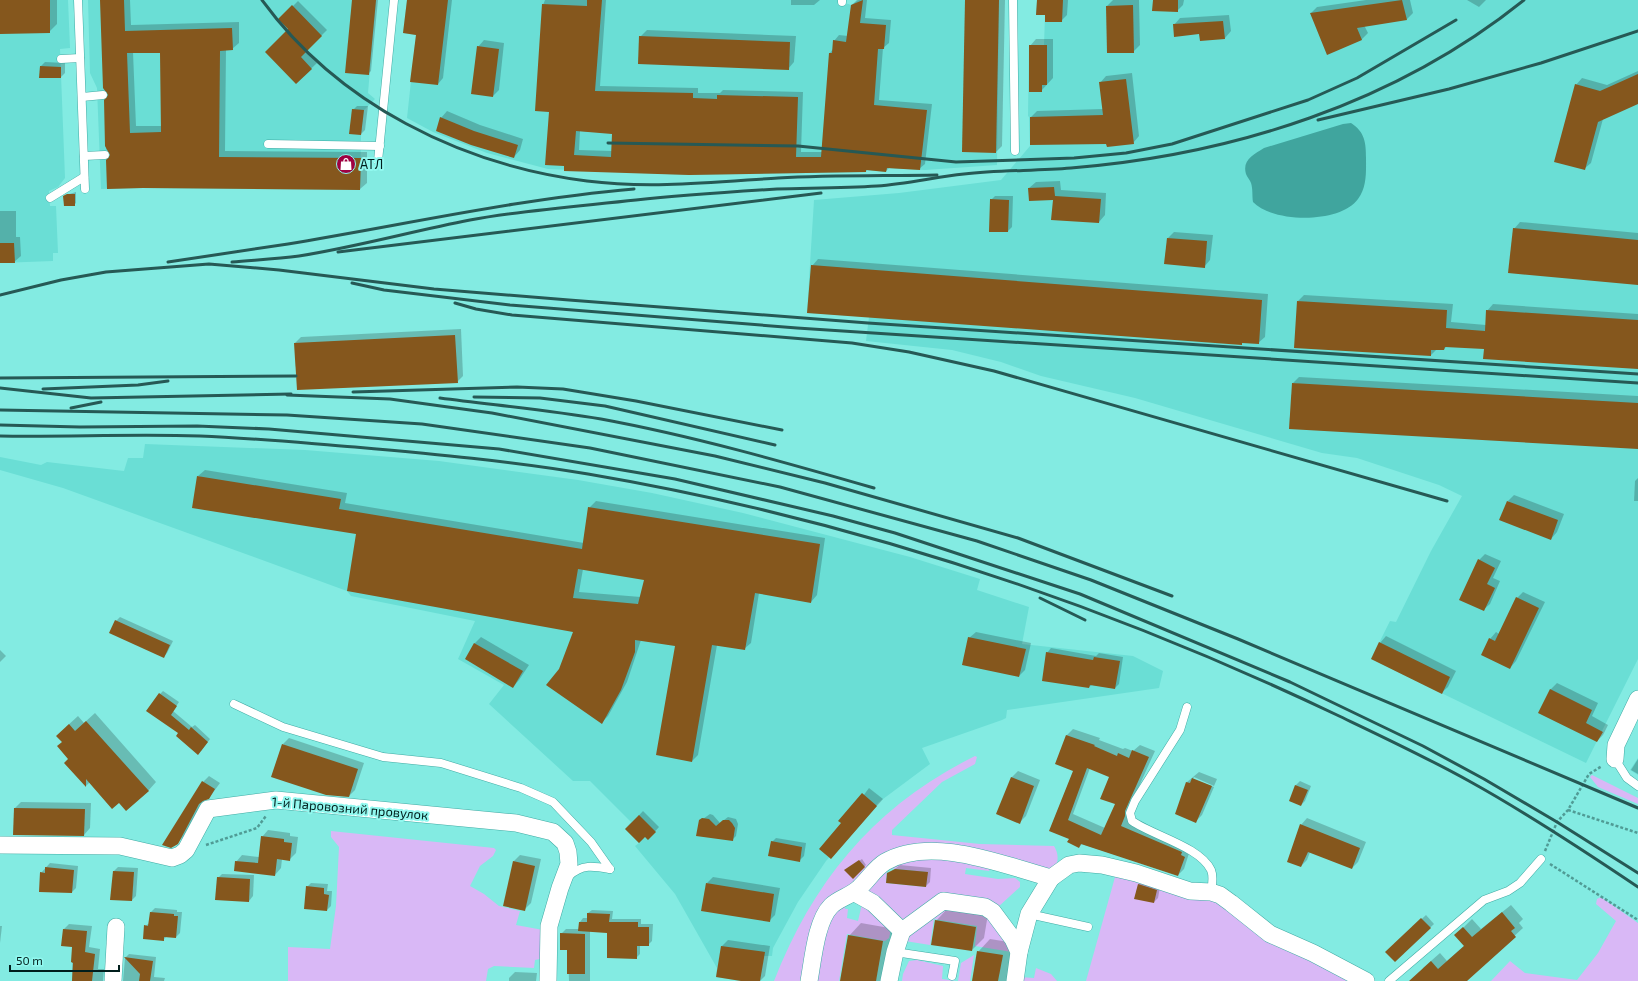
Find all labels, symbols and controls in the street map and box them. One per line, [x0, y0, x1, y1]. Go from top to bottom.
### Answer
shop icon: АТЛ [335, 153, 357, 175]
place label: АТЛ [360, 156, 383, 172]
street label: 1-й Паровозний провулок [271, 793, 429, 823]
scale bar [10, 947, 119, 973]
text: 50 m [16, 953, 43, 967]

